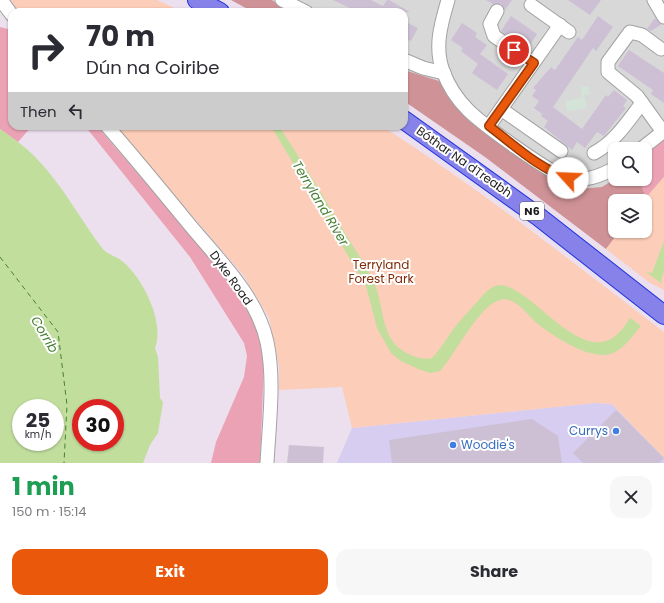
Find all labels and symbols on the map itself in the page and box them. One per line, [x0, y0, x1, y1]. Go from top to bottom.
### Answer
pin [497, 33, 531, 67]
street label: Bóthar Na dTreabh [413, 122, 515, 201]
water label: Terryland River [288, 157, 354, 250]
position arrow [547, 157, 589, 199]
road number: N6 [520, 202, 544, 220]
street label: Dyke Road [206, 247, 257, 308]
park label: Terryland Forest Park [348, 256, 414, 287]
water label: Corrib [26, 312, 63, 356]
speed limit sign: 30 [72, 399, 124, 451]
place label: Currys [569, 422, 608, 439]
marker: Currys [611, 426, 621, 436]
place label: Woodie's [461, 436, 515, 453]
marker: Woodie's [448, 440, 458, 450]

